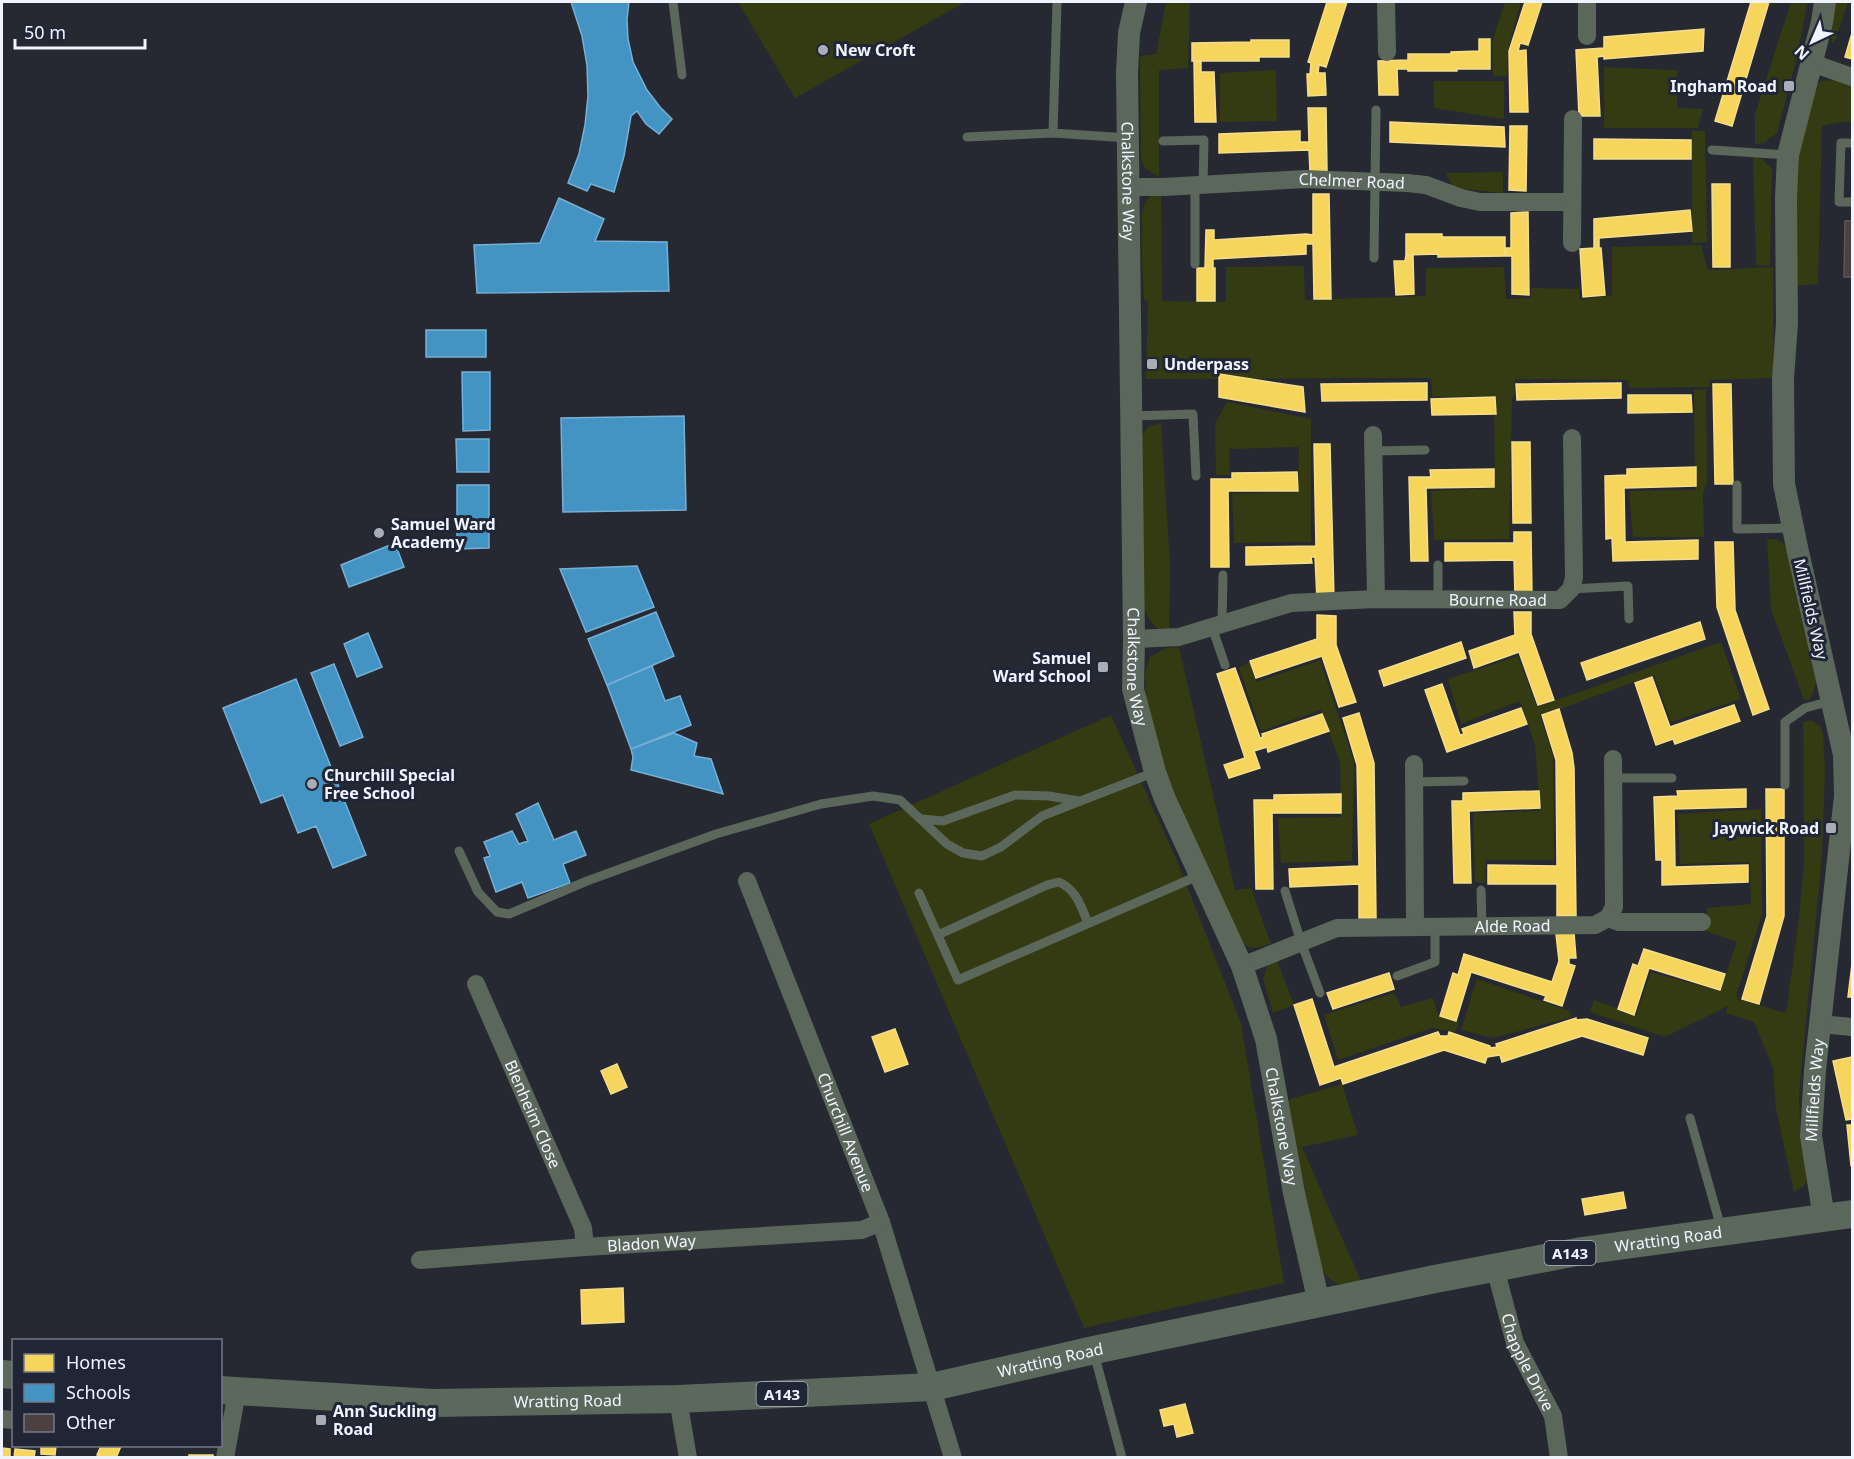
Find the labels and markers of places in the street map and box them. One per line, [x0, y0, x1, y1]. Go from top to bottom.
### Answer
place label: New Croft [835, 39, 915, 61]
marker: New Croft [816, 43, 830, 57]
place label: Ingham Road [1670, 75, 1777, 97]
marker: Ingham Road [1782, 79, 1796, 93]
place label: Underpass [1164, 353, 1249, 375]
marker: Underpass [1145, 357, 1159, 371]
place label: Samuel Ward Academy [391, 513, 496, 553]
marker: Samuel Ward Academy [372, 526, 386, 540]
place label: Samuel Ward School [993, 647, 1091, 687]
marker: Samuel Ward School [1096, 660, 1110, 674]
place label: Churchill Special Free School [324, 764, 455, 804]
marker: Churchill Special Free School [305, 777, 319, 791]
place label: Jaywick Road [1712, 817, 1819, 839]
marker: Jaywick Road [1824, 821, 1838, 835]
place label: Ann Suckling Road [333, 1400, 437, 1440]
marker: Ann Suckling Road [314, 1413, 328, 1427]

